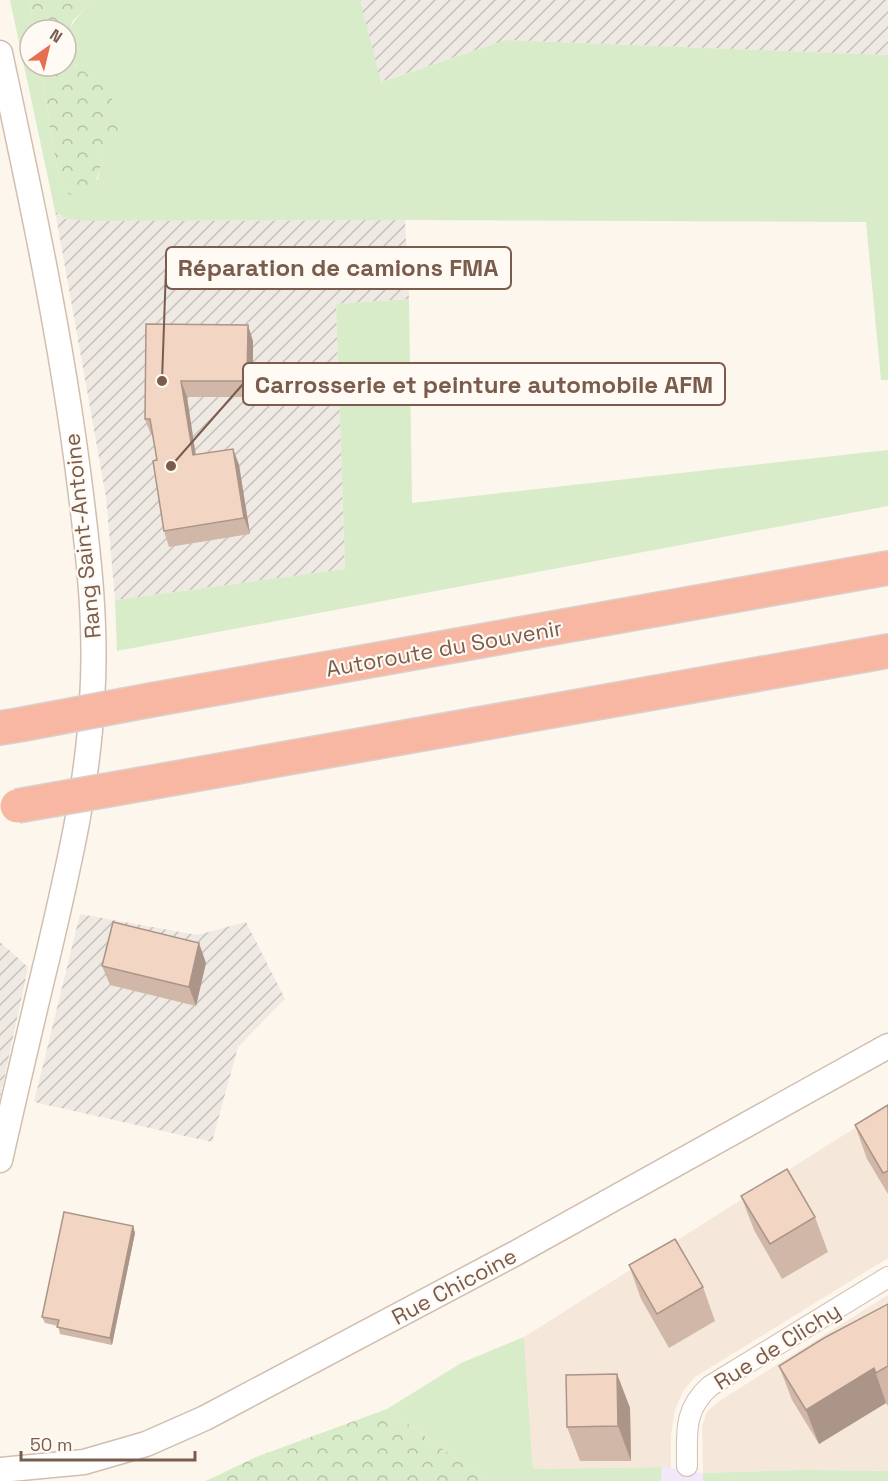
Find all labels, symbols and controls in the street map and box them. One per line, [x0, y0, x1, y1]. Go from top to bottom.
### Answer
north arrow [18, 18, 78, 78]
text: N [46, 24, 66, 48]
callout: Réparation de camions FMA [166, 247, 511, 289]
text: Réparation de camions FMA [178, 252, 498, 283]
callout: Carrosserie et peinture automobile AFM [243, 363, 725, 405]
text: Carrosserie et peinture automobile AFM [255, 369, 713, 400]
street label: Rang Saint-Antoine [57, 432, 107, 640]
street label: Autoroute du Souvenir [324, 613, 564, 683]
street label: Rue Chicoine [387, 1241, 521, 1331]
street label: Rue de Clichy [709, 1296, 845, 1396]
scale bar [21, 1424, 195, 1462]
text: 50 m [30, 1433, 72, 1456]

